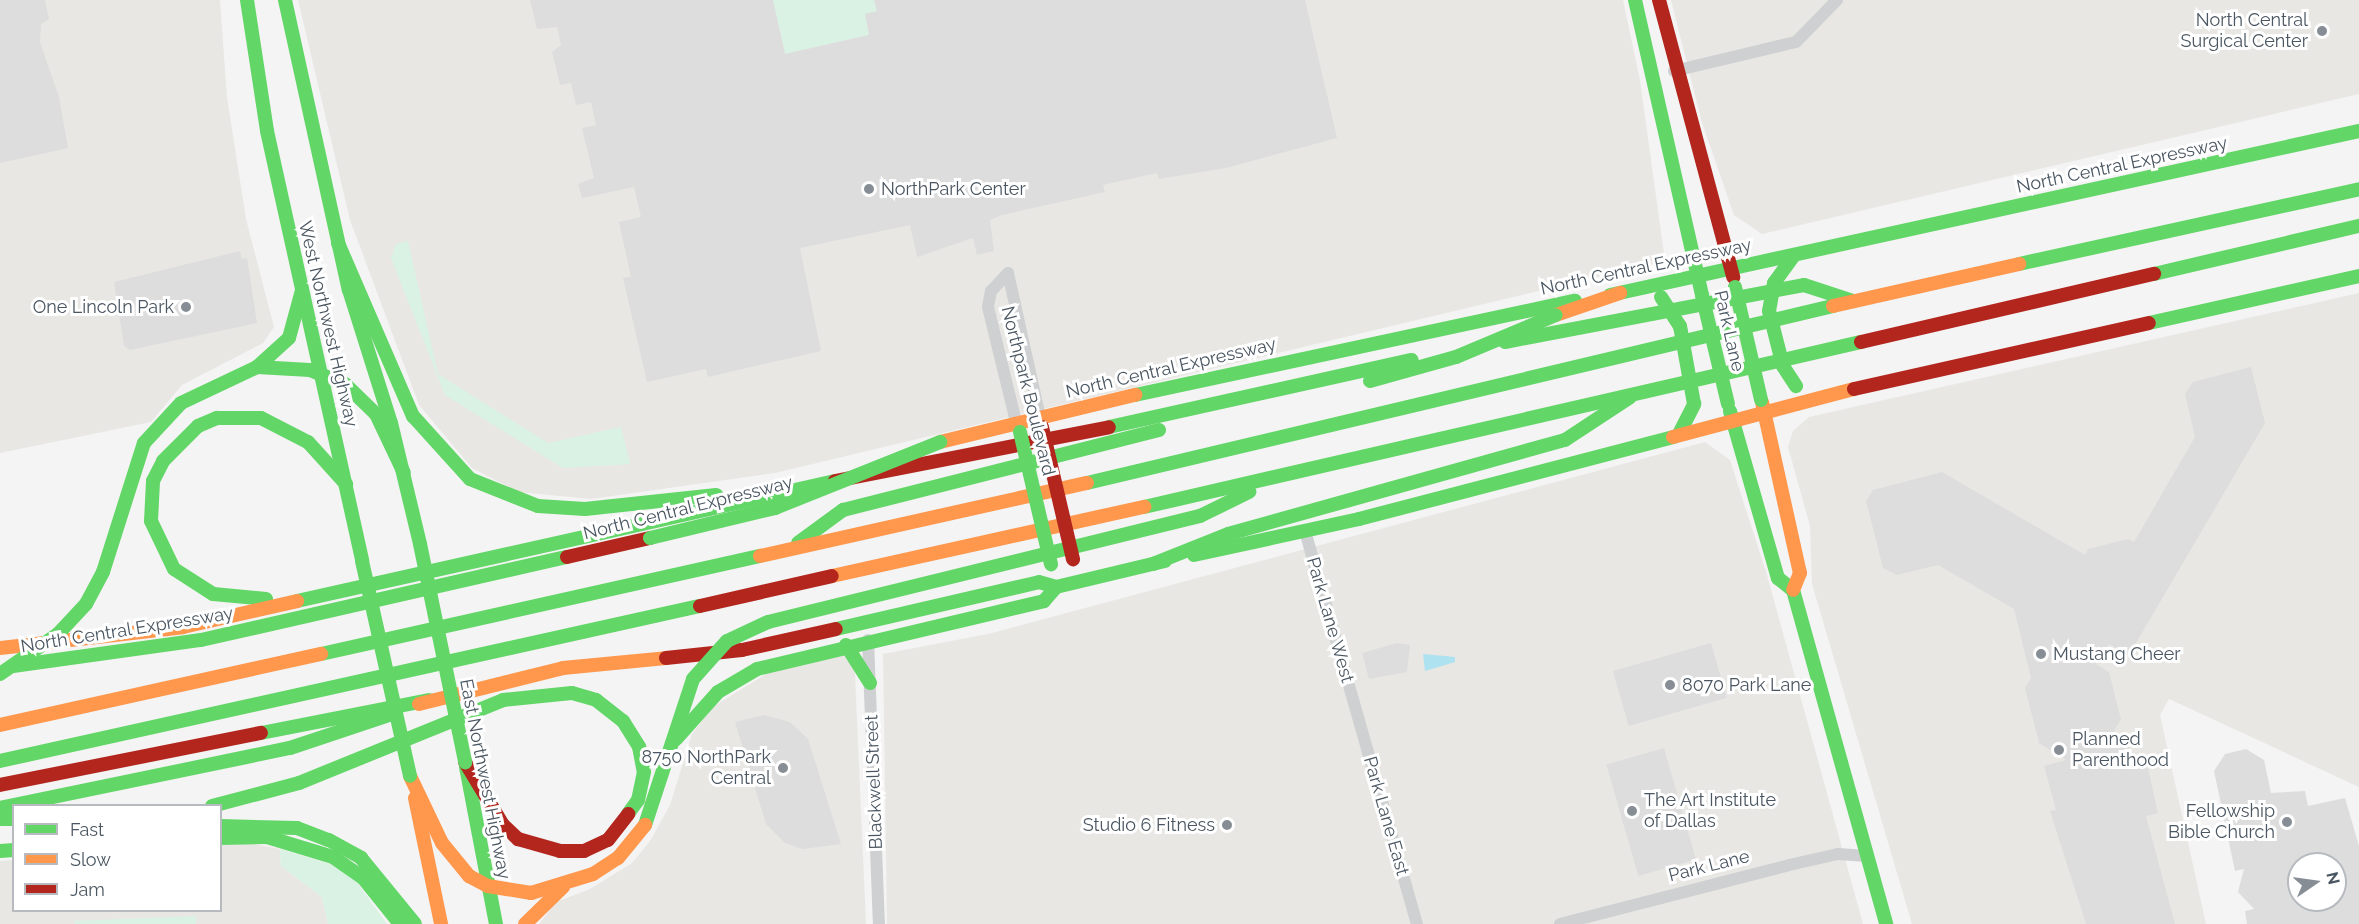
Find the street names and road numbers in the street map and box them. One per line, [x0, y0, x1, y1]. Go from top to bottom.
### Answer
street label: North Central Expressway [2014, 132, 2230, 198]
street label: West Northwest Highway [294, 219, 362, 429]
street label: North Central Expressway [1538, 234, 1754, 300]
street label: Park Lane [1709, 288, 1749, 374]
street label: Northpark Boulevard [997, 304, 1059, 478]
street label: North Central Expressway [1064, 333, 1278, 403]
street label: North Central Expressway [581, 471, 795, 545]
street label: Park Lane West [1302, 554, 1358, 686]
street label: North Central Expressway [19, 602, 235, 658]
street label: East Northwest Highway [455, 677, 515, 881]
street label: Blackwell Street [861, 714, 887, 850]
street label: Park Lane East [1359, 754, 1413, 878]
street label: Park Lane [1666, 846, 1752, 886]

